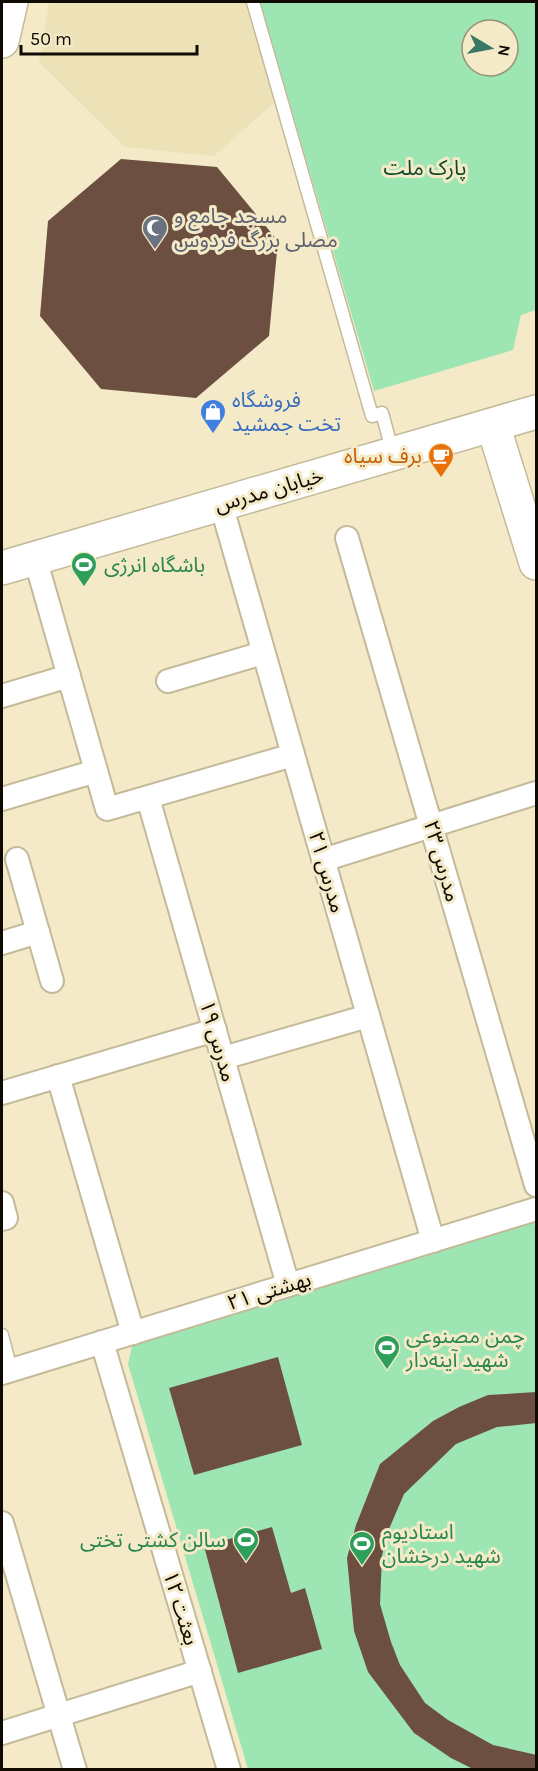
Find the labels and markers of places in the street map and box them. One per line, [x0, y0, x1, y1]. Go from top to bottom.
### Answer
place label: مسجد جامع و مصلی بزرگ فردوس [174, 204, 338, 252]
mosque icon: مسجد جامع و مصلی بزرگ فردوس [140, 213, 170, 251]
place label: فروشگاه تخت جمشید [232, 388, 341, 436]
shop icon: فروشگاه تخت جمشید [198, 397, 228, 435]
cafe icon: برف سیاه [426, 441, 456, 479]
place label: برف سیاه [344, 444, 422, 468]
sports icon: باشگاه انرژی [69, 550, 99, 588]
place label: باشگاه انرژی [104, 553, 205, 577]
place label: چمن مصنوعی شهید آینه‌دار [405, 1324, 525, 1372]
sports icon: چمن مصنوعی شهید آینه‌دار [372, 1333, 402, 1371]
place label: استادیوم شهید درخشان [382, 1520, 501, 1568]
sports icon: سالن کشتی تختی [231, 1525, 261, 1563]
place label: سالن کشتی تختی [80, 1528, 226, 1552]
sports icon: استادیوم شهید درخشان [347, 1529, 377, 1567]

